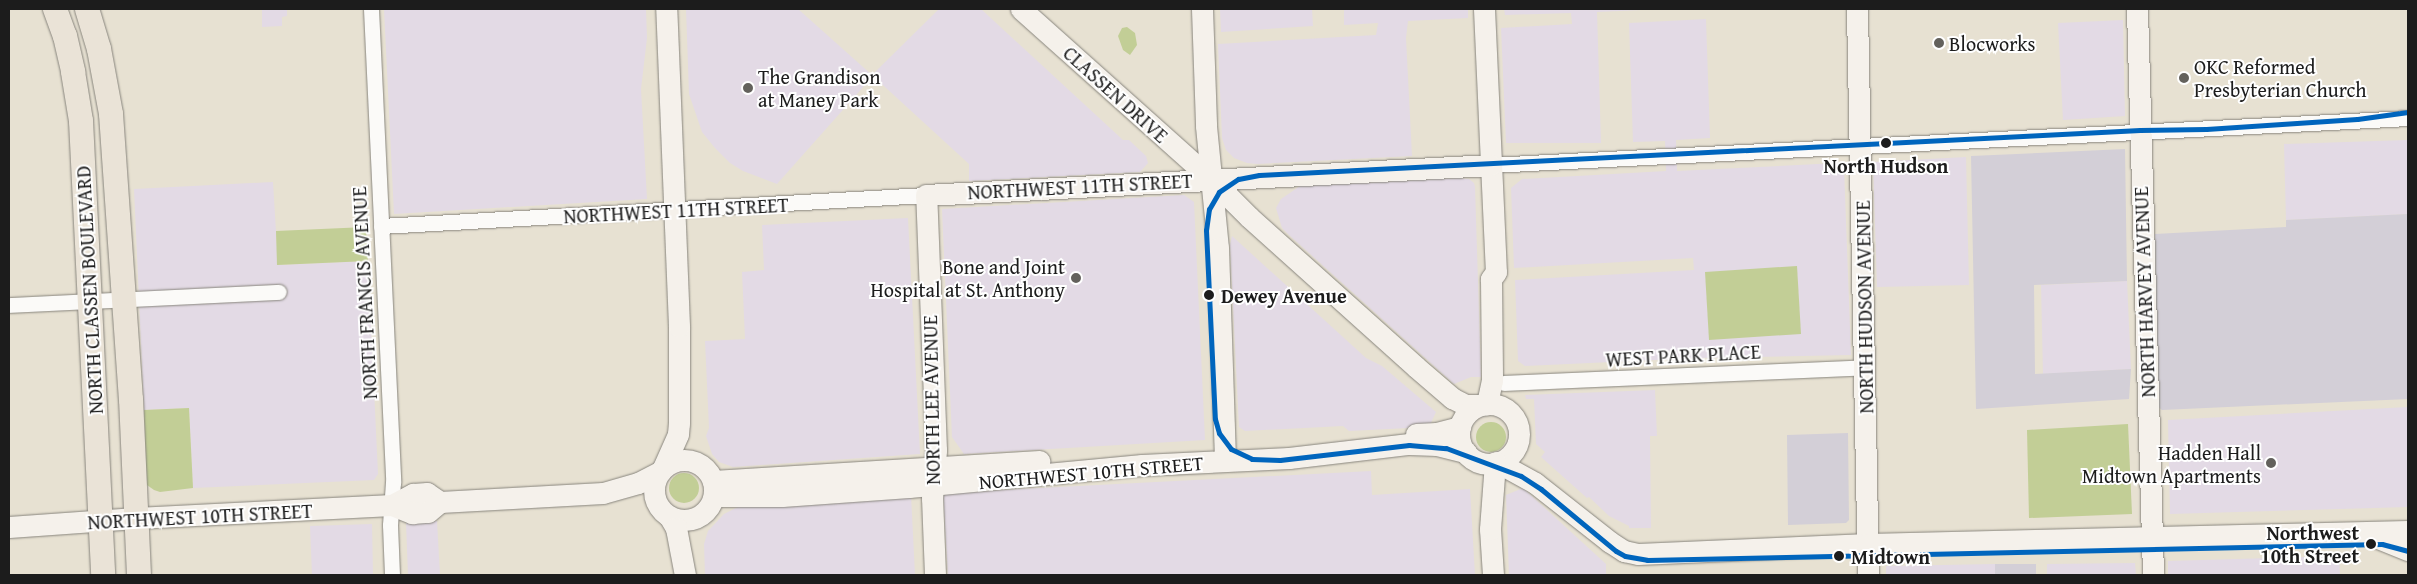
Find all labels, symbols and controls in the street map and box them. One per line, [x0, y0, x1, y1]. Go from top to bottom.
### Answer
place label: Blocworks [1949, 31, 2035, 55]
marker: Blocworks [1933, 37, 1945, 49]
street label: CLASSEN DRIVE [1059, 41, 1173, 147]
place label: OKC Reformed Presbyterian Church [2194, 54, 2366, 101]
place label: The Grandison at Maney Park [758, 64, 880, 111]
marker: OKC Reformed Presbyterian Church [2178, 72, 2190, 84]
marker: The Grandison at Maney Park [742, 82, 754, 94]
marker: North Hudson [1878, 135, 1894, 151]
place label: North Hudson [1824, 153, 1948, 177]
street label: NORTH CLASSEN BOULEVARD [71, 165, 107, 415]
street label: NORTHWEST 11TH STREET [967, 168, 1193, 204]
street label: NORTH FRANCIS AVENUE [346, 186, 382, 400]
street label: NORTH HARVEY AVENUE [2128, 186, 2160, 398]
street label: NORTHWEST 11TH STREET [563, 192, 789, 228]
street label: NORTH HUDSON AVENUE [1850, 200, 1878, 414]
place label: Bone and Joint Hospital at St. Anthony [871, 254, 1065, 301]
marker: Bone and Joint Hospital at St. Anthony [1069, 271, 1083, 285]
place label: Dewey Avenue [1221, 283, 1347, 307]
marker: Dewey Avenue [1201, 287, 1217, 303]
street label: NORTH LEE AVENUE [918, 315, 944, 485]
street label: WEST PARK PLACE [1605, 339, 1761, 371]
place label: Hadden Hall Midtown Apartments [2082, 440, 2261, 487]
street label: NORTHWEST 10TH STREET [978, 450, 1204, 494]
marker: Hadden Hall Midtown Apartments [2265, 457, 2277, 469]
street label: NORTHWEST 10TH STREET [87, 498, 313, 534]
place label: Northwest 10th Street [2260, 520, 2359, 567]
marker: Northwest 10th Street [2363, 536, 2379, 552]
place label: Midtown [1851, 544, 1930, 568]
marker: Midtown [1831, 548, 1847, 564]

